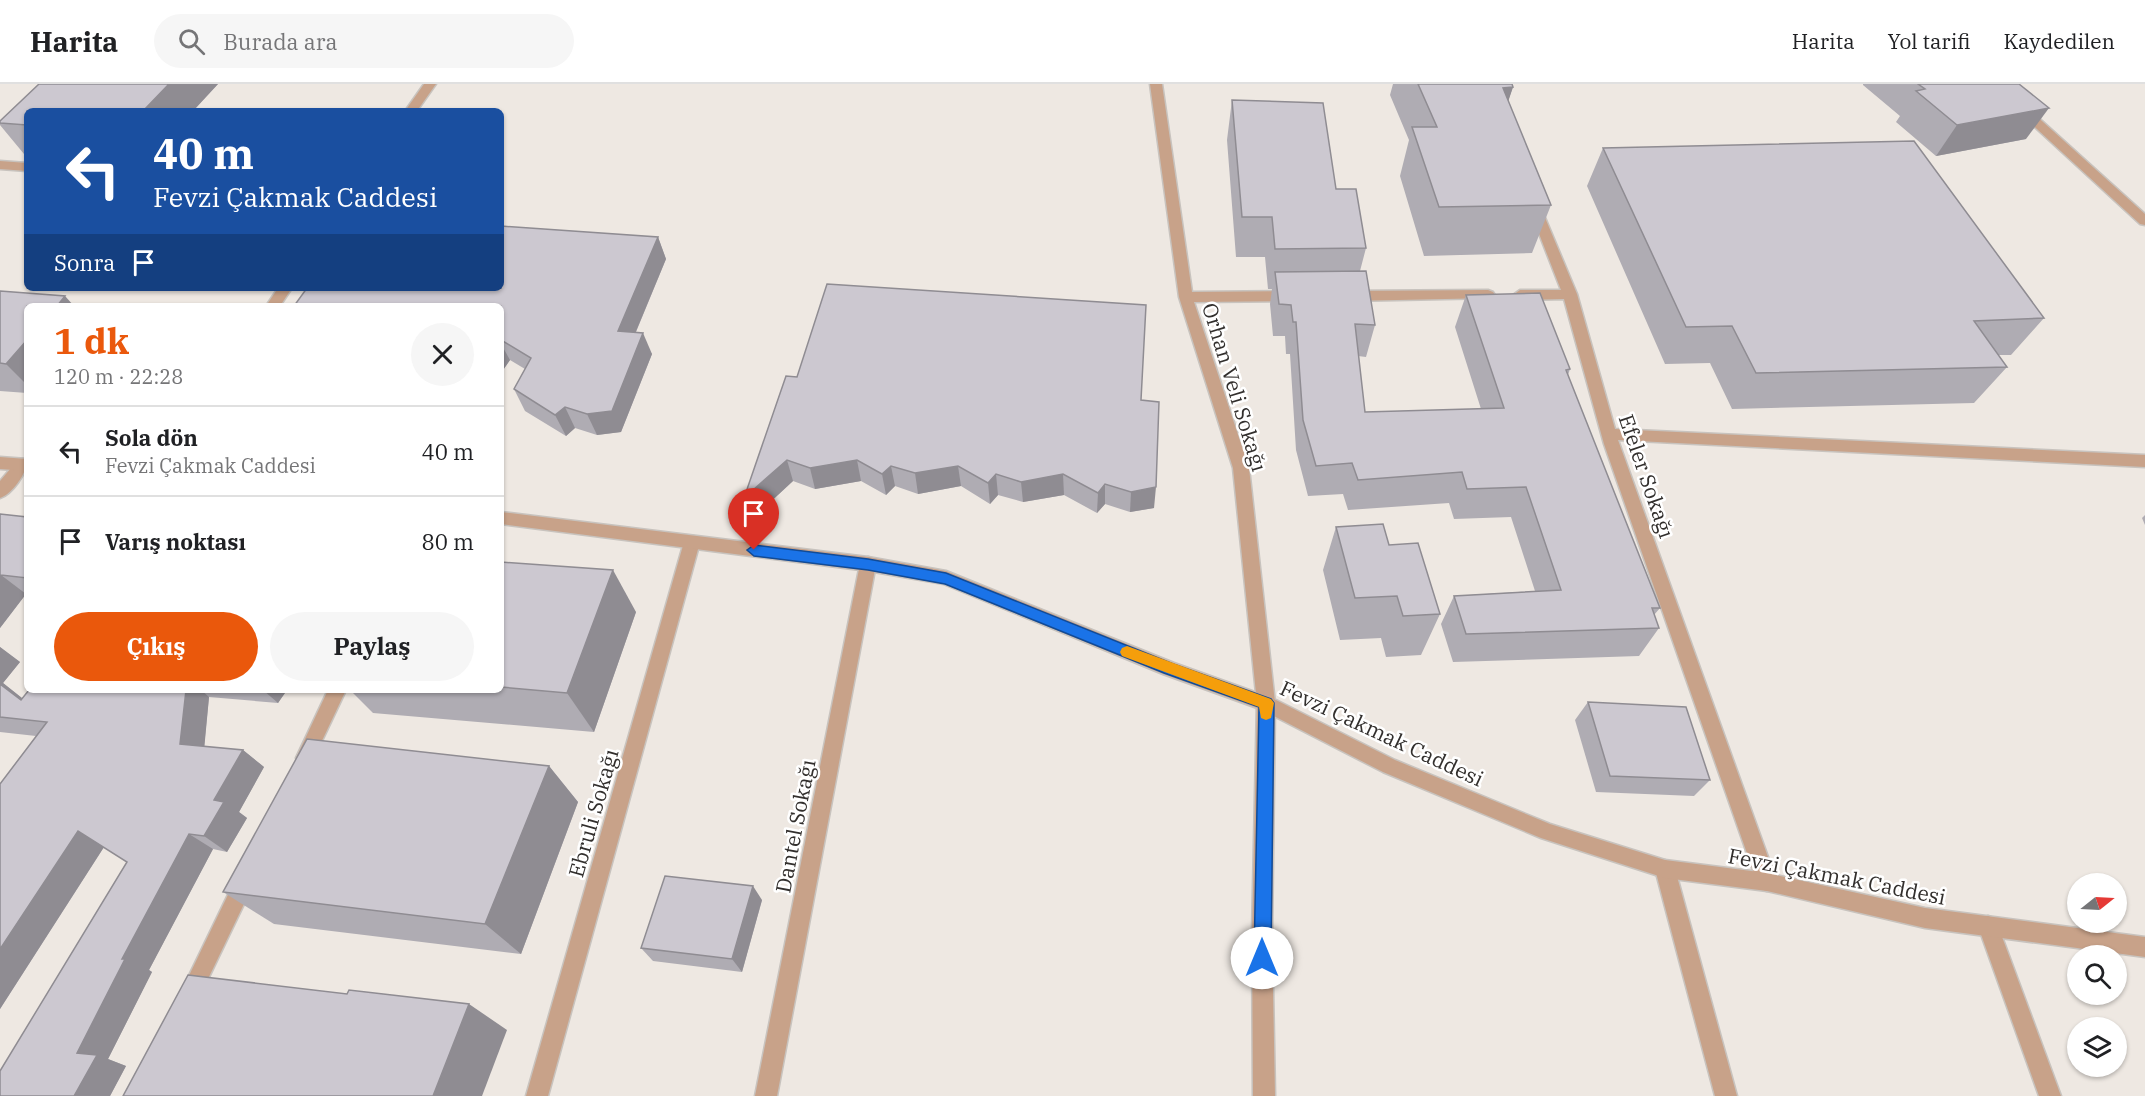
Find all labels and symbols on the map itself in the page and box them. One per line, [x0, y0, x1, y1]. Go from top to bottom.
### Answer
street label: Orhan Veli Sokağı [1196, 299, 1274, 475]
street label: Efeler Sokağı [1613, 410, 1681, 542]
pin [728, 488, 779, 550]
street label: Fevzi Çakmak Caddesi [1276, 674, 1488, 792]
street label: Ebruli Sokağı [561, 745, 625, 881]
street label: Dantel Sokağı [768, 757, 822, 895]
street label: Fevzi Çakmak Caddesi [1726, 841, 1948, 911]
north arrow [2067, 873, 2127, 933]
position arrow [1230, 926, 1294, 990]

